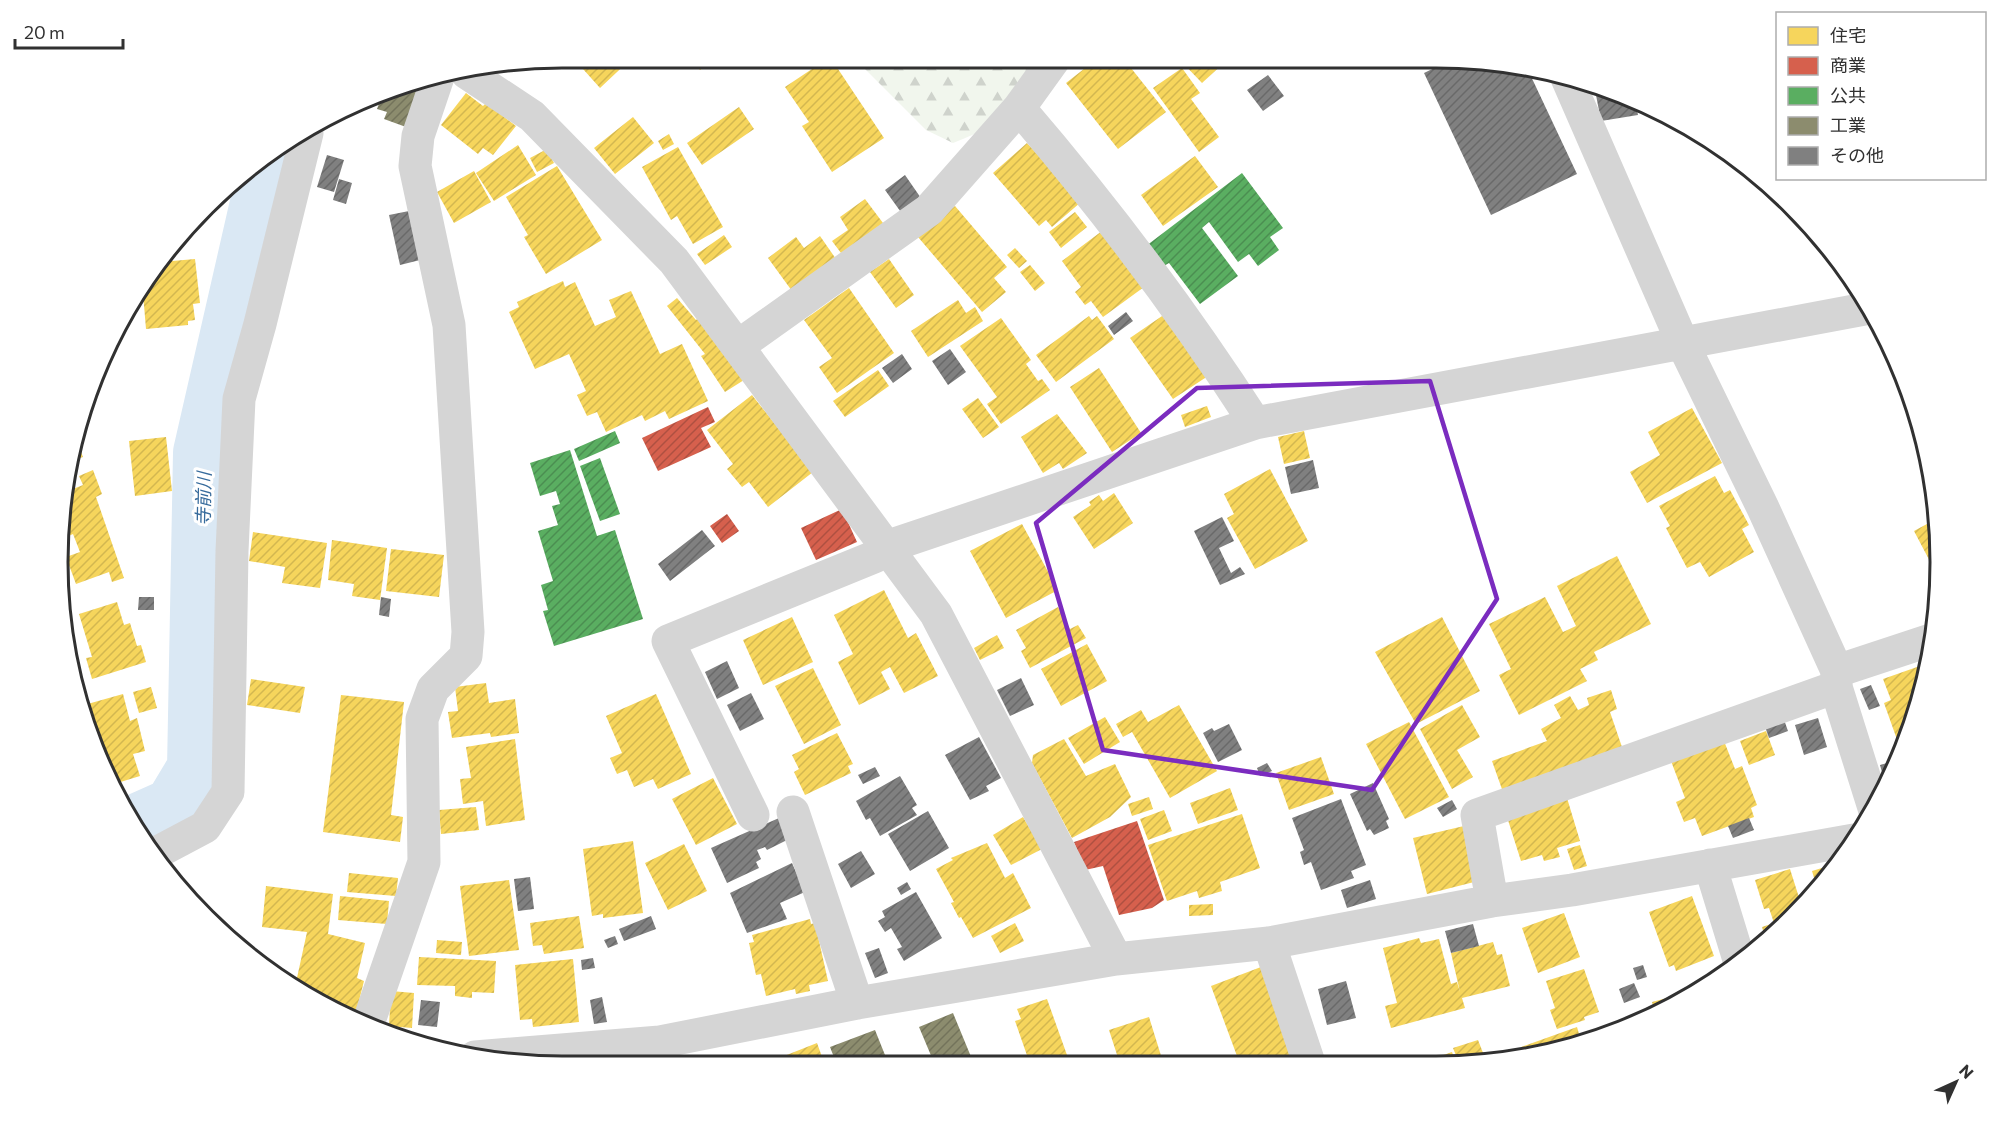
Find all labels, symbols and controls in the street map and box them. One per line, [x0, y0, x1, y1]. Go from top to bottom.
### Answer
scale bar [15, 12, 123, 50]
legend [1776, 12, 1986, 180]
text: 20 m [24, 21, 65, 43]
text: 住宅 [1830, 24, 1866, 46]
text: 商業 [1830, 54, 1866, 76]
text: 公共 [1830, 84, 1866, 106]
text: 工業 [1830, 114, 1866, 136]
text: その他 [1830, 144, 1884, 166]
water label: 寺前川 [192, 470, 215, 526]
north arrow [1926, 1052, 1986, 1112]
text: N [1956, 1060, 1978, 1082]

